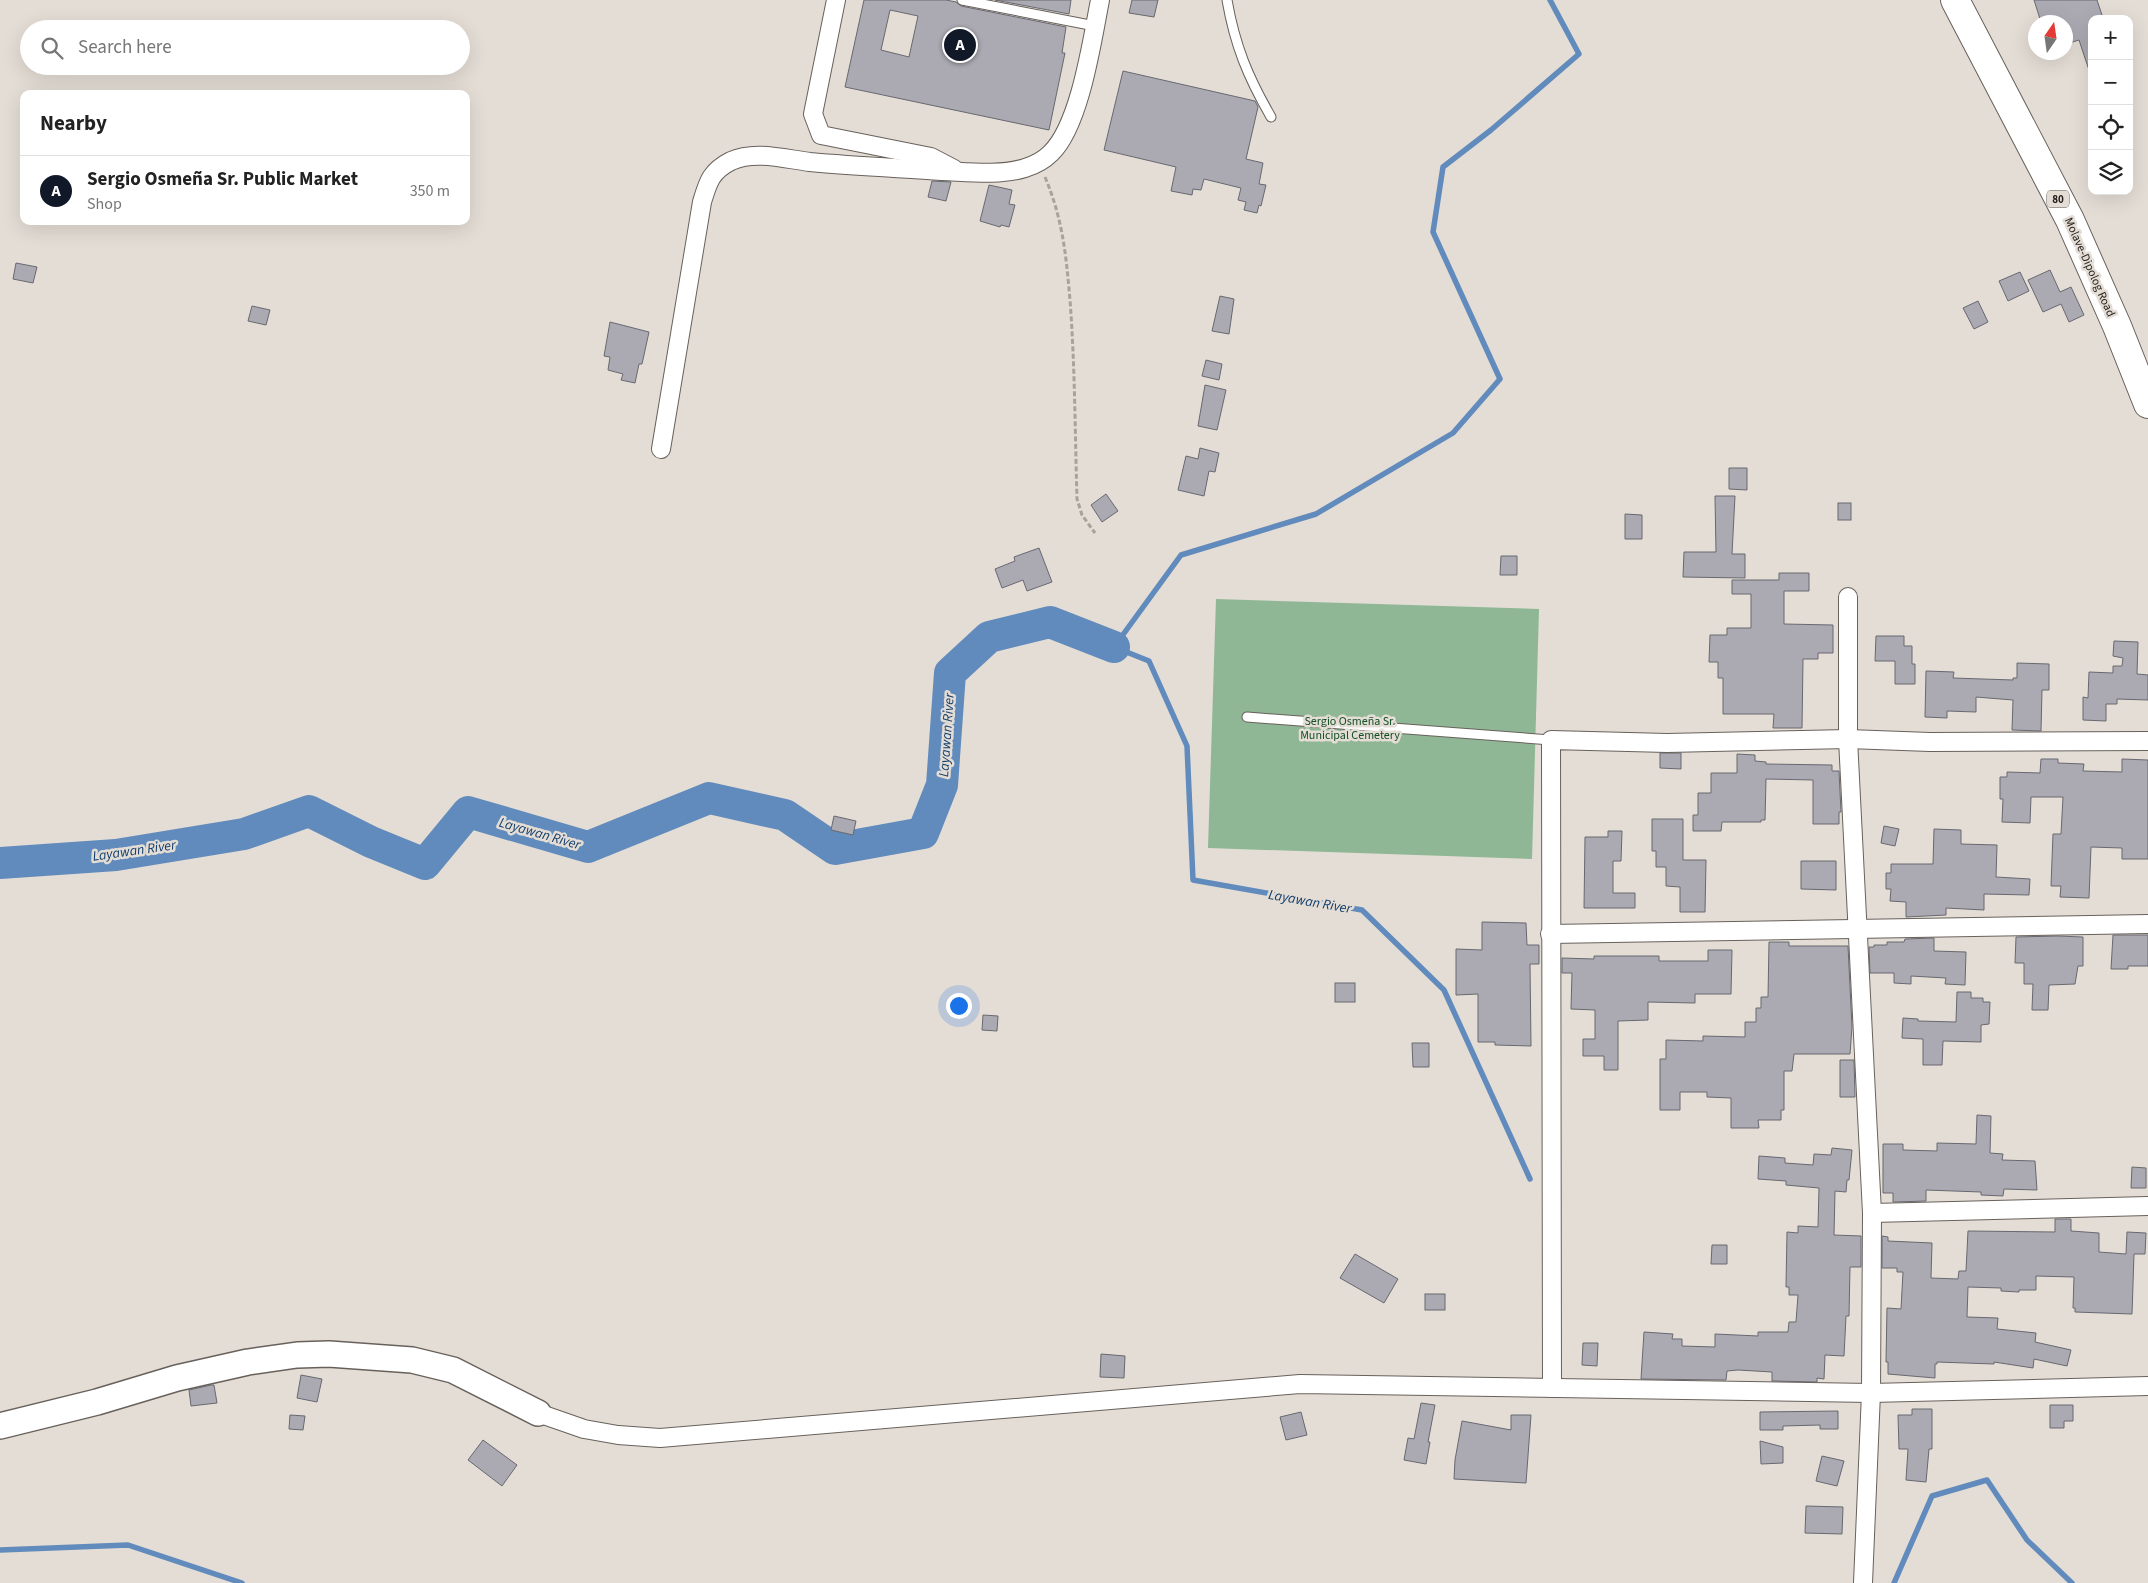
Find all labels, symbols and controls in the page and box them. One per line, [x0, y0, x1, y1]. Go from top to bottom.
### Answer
north arrow [2028, 15, 2073, 60]
map controls [2088, 15, 2133, 195]
button: + [2088, 15, 2133, 60]
search box [20, 20, 470, 75]
pin: A [944, 26, 976, 64]
icon: search [38, 34, 66, 62]
text: Search here [78, 34, 172, 61]
button: − [2088, 60, 2133, 105]
button: locate [2088, 105, 2133, 150]
text: Nearby [40, 108, 107, 138]
button: layers [2088, 150, 2133, 195]
text: Sergio Osmeña Sr. Public Market [87, 166, 358, 193]
text: A [51, 180, 61, 202]
text: 350 m [410, 180, 450, 202]
road number: 80 [2047, 190, 2069, 208]
text: Shop [87, 193, 122, 215]
street label: Molave-Dipolog Road [2060, 215, 2119, 320]
water label: Layawan River [934, 691, 960, 778]
park label: Sergio Osmeña Sr. Municipal Cemetery [1300, 713, 1400, 744]
water label: Layawan River [497, 813, 584, 855]
water label: Layawan River [91, 835, 178, 867]
water label: Layawan River [1267, 885, 1354, 919]
your location [946, 993, 972, 1019]

